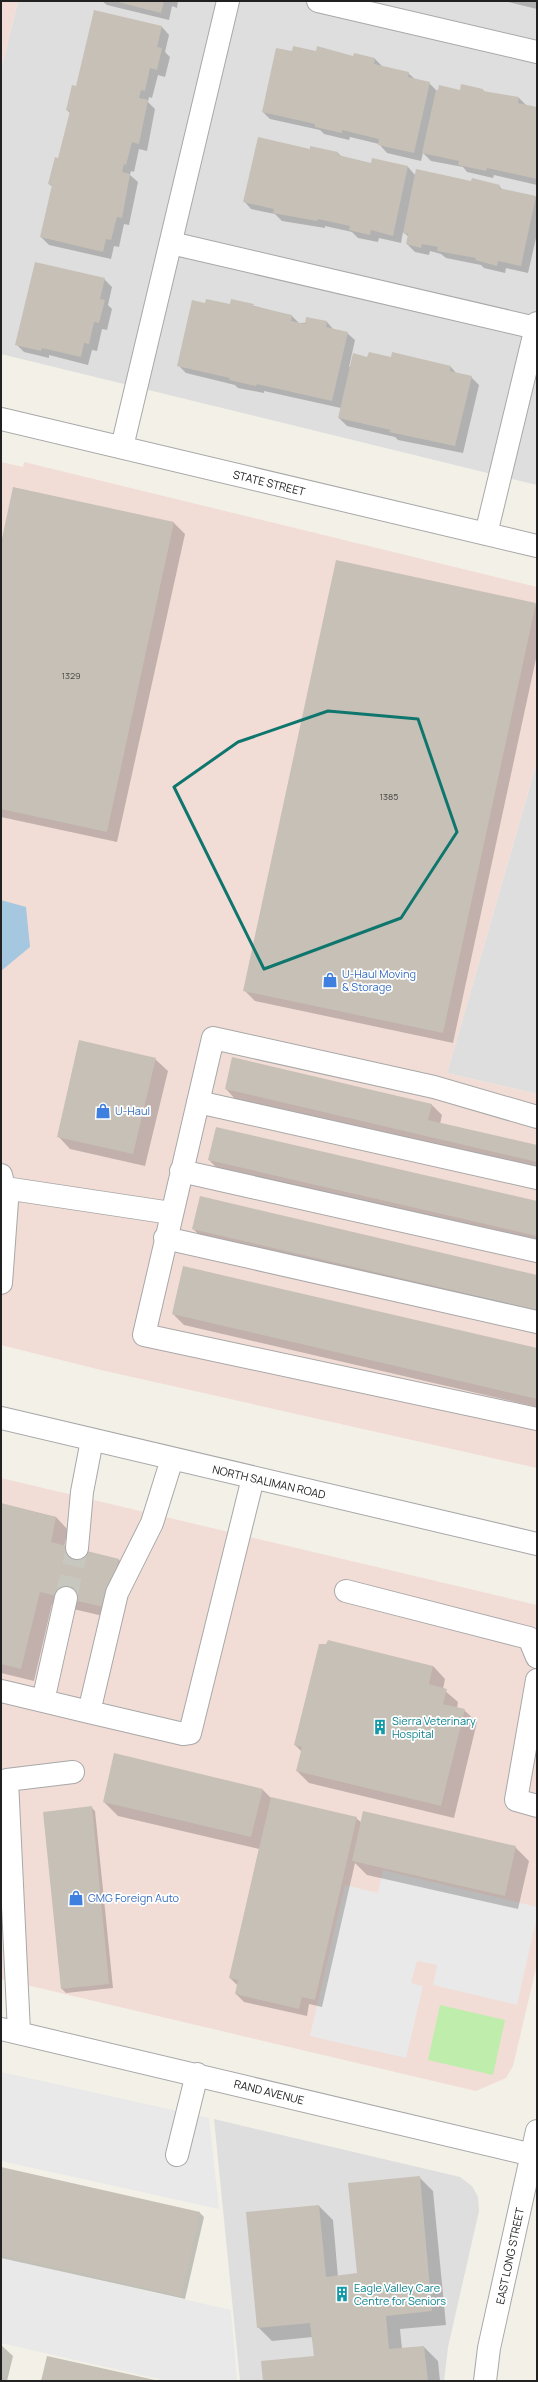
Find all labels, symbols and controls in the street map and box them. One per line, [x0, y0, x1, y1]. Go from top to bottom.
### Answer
street label: STATE STREET [231, 466, 307, 499]
house number: 1329 [61, 669, 81, 682]
house number: 1385 [380, 790, 398, 803]
place label: U-Haul Moving & Storage [342, 966, 416, 994]
shop icon: U-Haul Moving & Storage [321, 971, 339, 989]
shop icon: U-Haul [94, 1102, 112, 1120]
place label: U-Haul [115, 1103, 150, 1118]
street label: NORTH SALIMAN ROAD [211, 1461, 327, 1502]
place label: Sierra Veterinary Hospital [392, 1713, 476, 1741]
building icon: Sierra Veterinary Hospital [371, 1718, 389, 1736]
shop icon: GMG Foreign Auto [67, 1889, 85, 1907]
place label: GMG Foreign Auto [88, 1890, 180, 1905]
street label: RAND AVENUE [233, 2076, 306, 2107]
street label: EAST LONG STREET [492, 2206, 527, 2306]
place label: Eagle Valley Care Centre for Seniors [354, 2280, 446, 2308]
building icon: Eagle Valley Care Centre for Seniors [333, 2285, 351, 2303]

